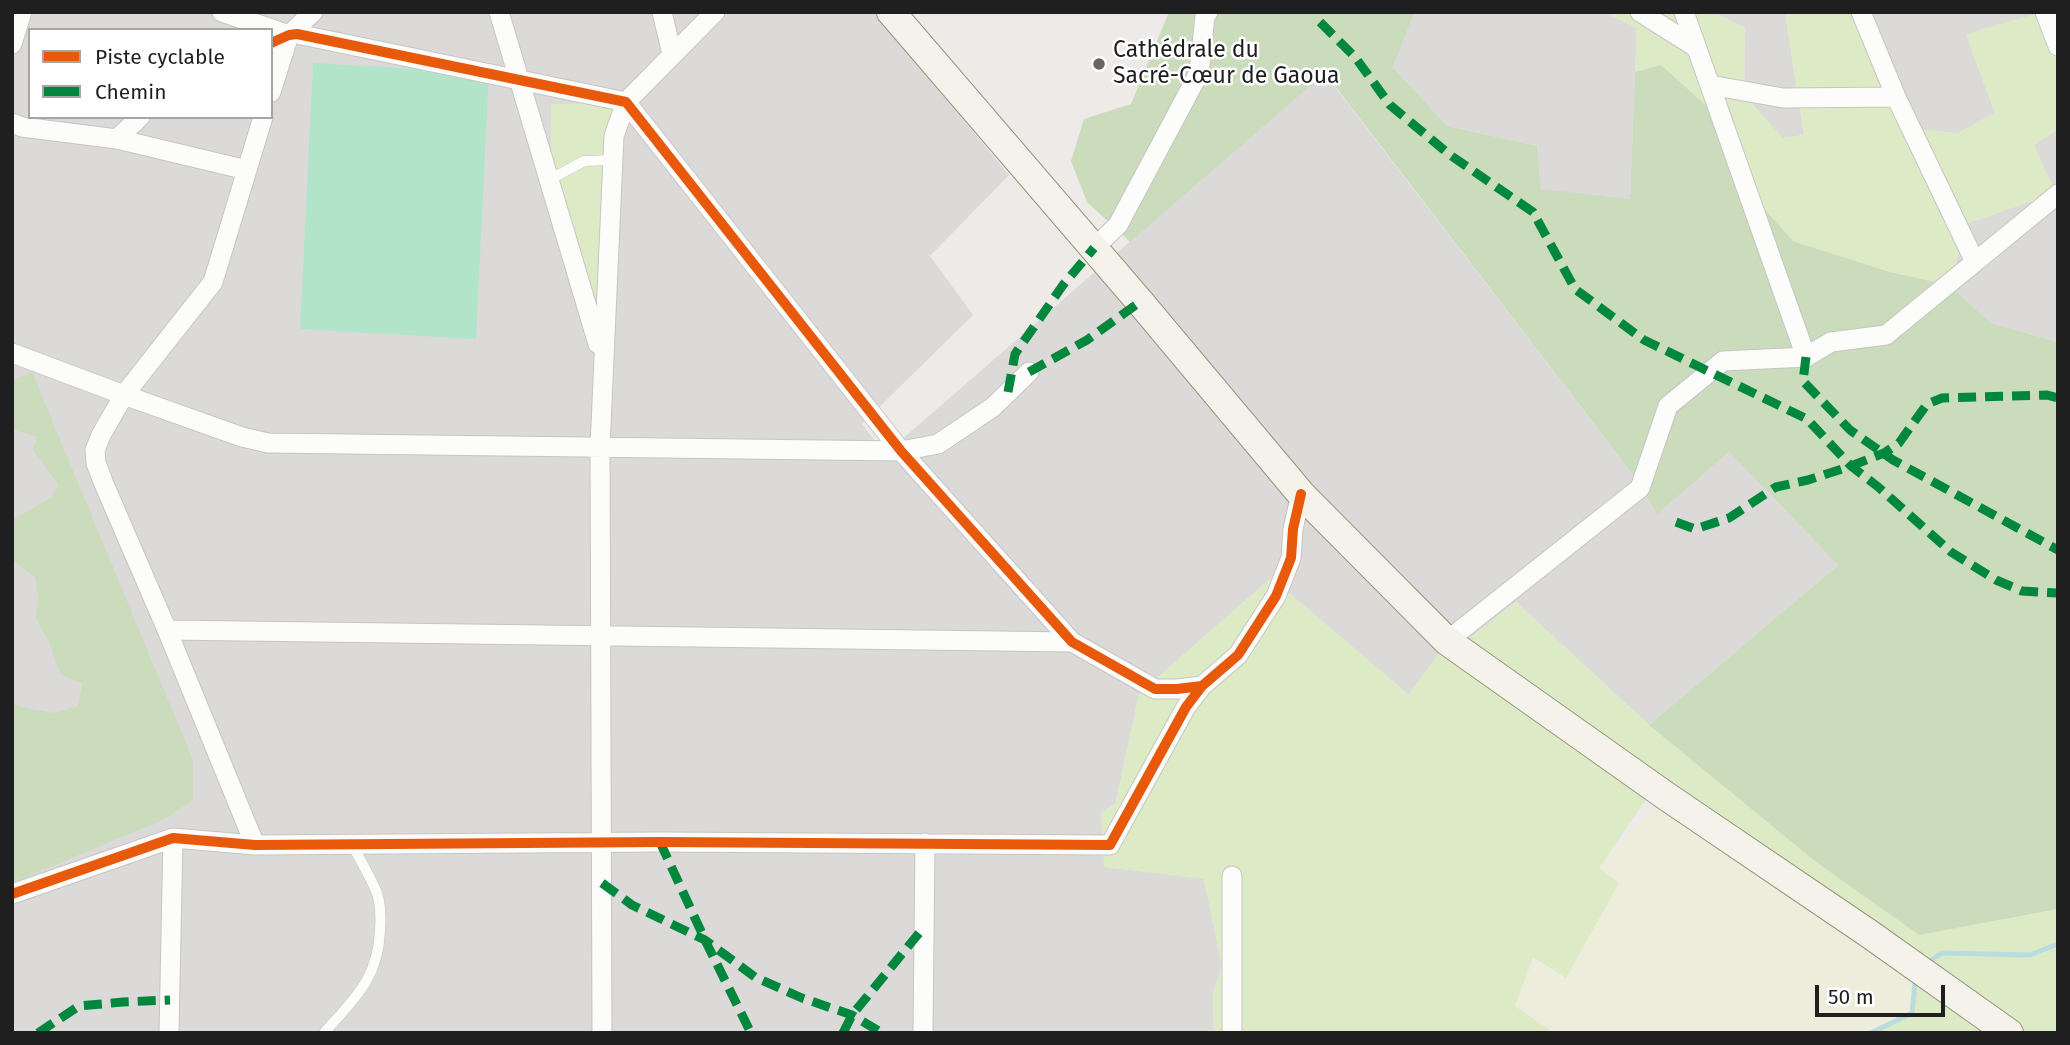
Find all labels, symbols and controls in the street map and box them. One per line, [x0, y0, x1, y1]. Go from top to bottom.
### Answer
legend [28, 28, 273, 119]
place label: Cathédrale du Sacré-Cœur de Gaoua [1113, 37, 1340, 91]
text: Piste cyclable [95, 44, 225, 70]
marker: Cathédrale du Sacré-Cœur de Gaoua [1091, 56, 1107, 72]
text: Chemin [95, 79, 167, 105]
scale bar [1818, 972, 1948, 1016]
text: 50 m [1828, 984, 1874, 1010]

